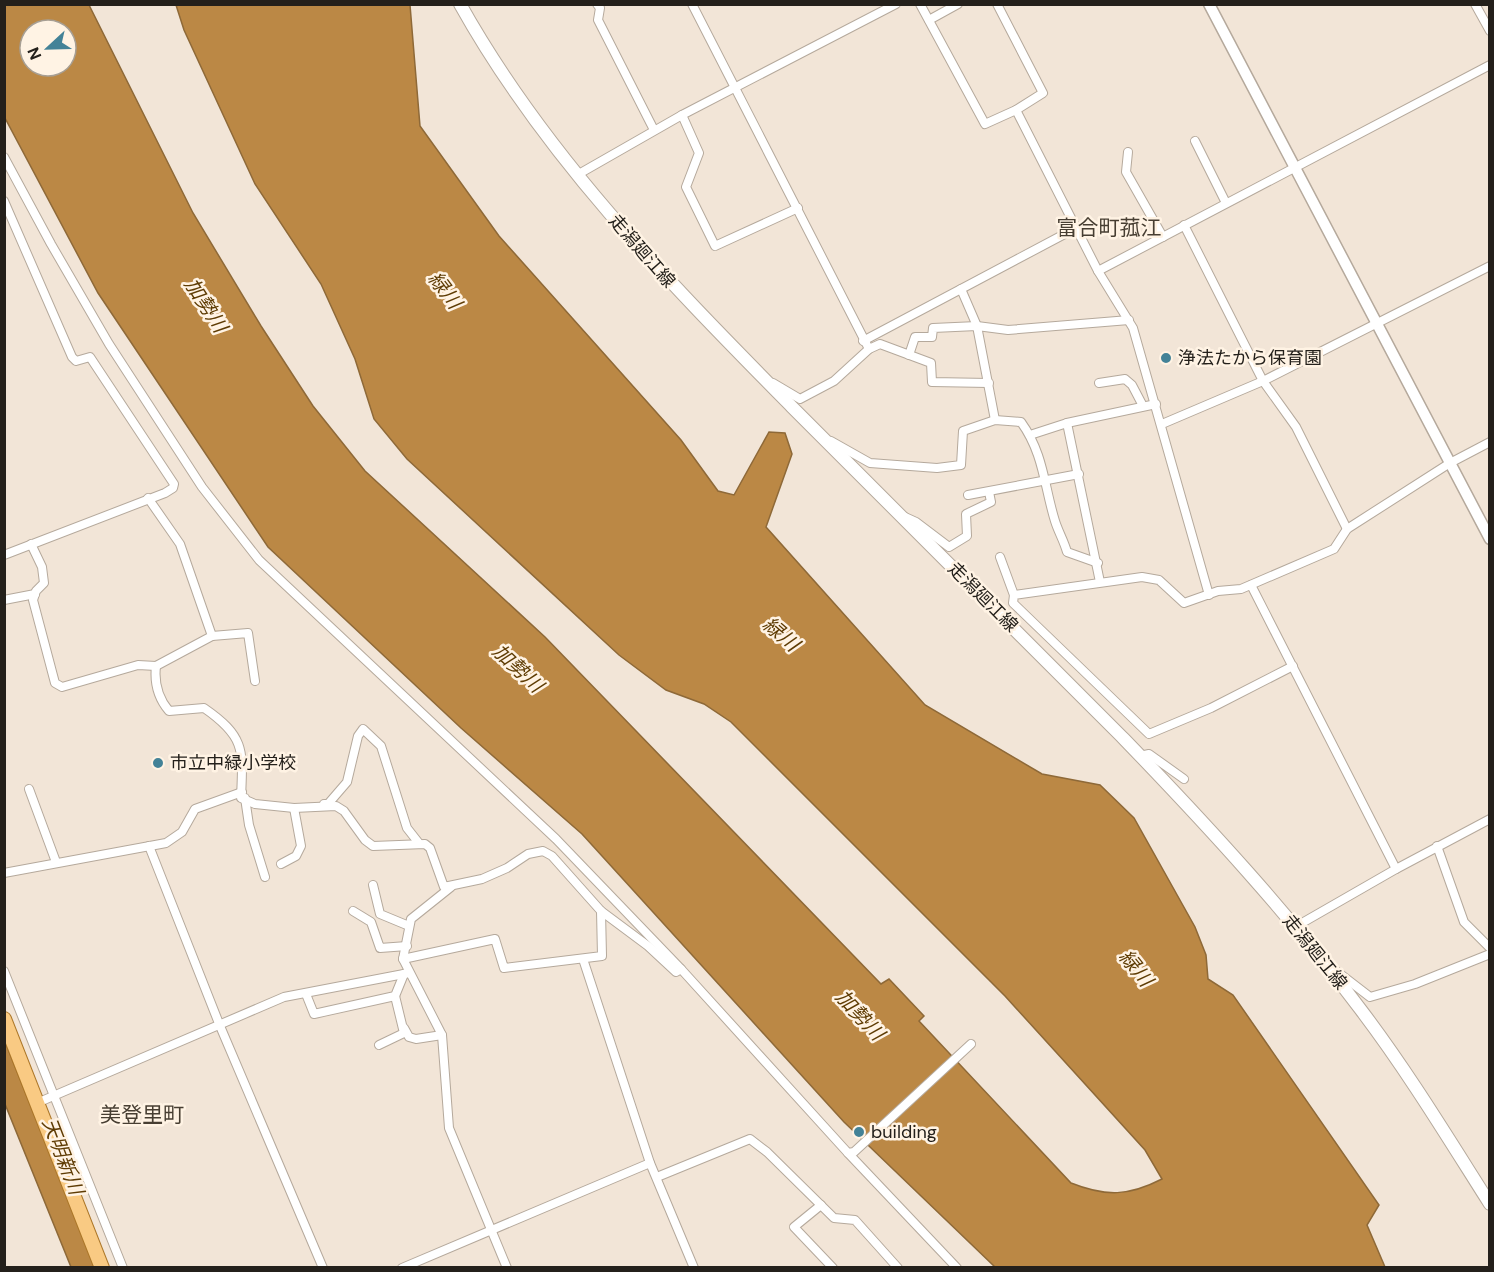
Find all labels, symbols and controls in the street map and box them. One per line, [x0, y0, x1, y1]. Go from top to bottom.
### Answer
north arrow [18, 18, 78, 78]
text: N [23, 44, 46, 63]
street label: 走潟廻江線 [603, 209, 681, 293]
district label: 富合町菰江 [1057, 214, 1162, 242]
water label: 緑川 [423, 266, 469, 315]
water label: 加勢川 [179, 273, 234, 339]
place label: 浄法たから保育園 [1178, 346, 1322, 370]
marker: 浄法たから保育園 [1159, 351, 1173, 365]
street label: 走潟廻江線 [943, 557, 1023, 637]
water label: 緑川 [757, 611, 806, 658]
water label: 加勢川 [487, 638, 550, 699]
place label: 市立中緑小学校 [170, 751, 296, 775]
marker: 市立中緑小学校 [151, 756, 165, 770]
street label: 走潟廻江線 [1277, 909, 1353, 995]
water label: 緑川 [1113, 944, 1160, 993]
water label: 加勢川 [830, 984, 891, 1047]
district label: 美登里町 [100, 1101, 184, 1129]
water label: 天明新川 [37, 1114, 90, 1200]
place label: building [871, 1120, 937, 1144]
marker: building [852, 1125, 866, 1139]

